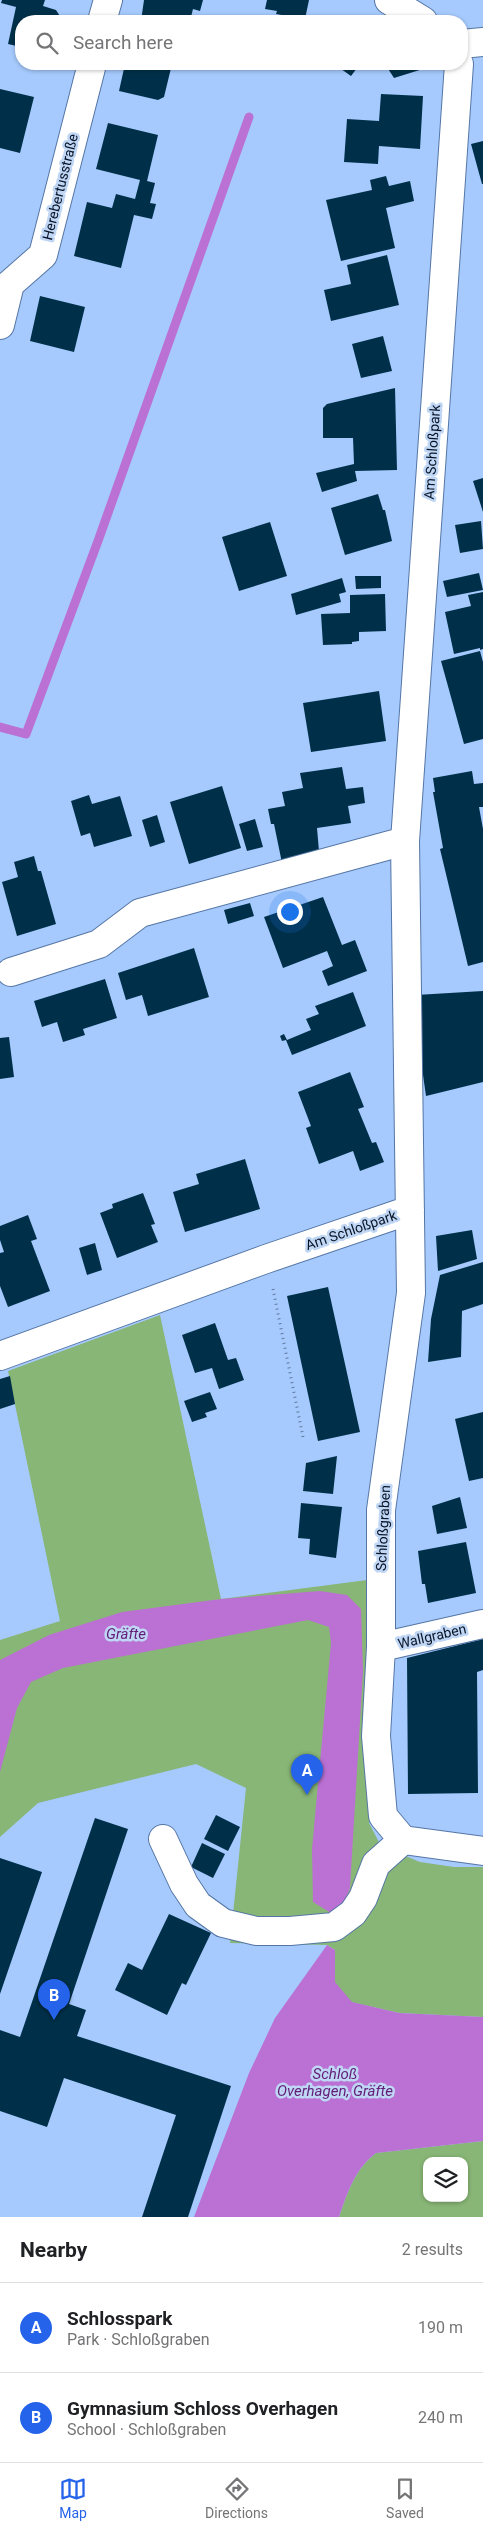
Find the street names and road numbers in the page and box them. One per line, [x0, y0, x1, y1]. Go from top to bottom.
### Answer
street label: Herebertusstraße [39, 132, 81, 242]
street label: Am Schloßpark [421, 403, 443, 500]
street label: Am Schloßpark [303, 1207, 399, 1253]
street label: Schloßgraben [373, 1485, 393, 1571]
street label: Wallgraben [396, 1620, 468, 1652]

